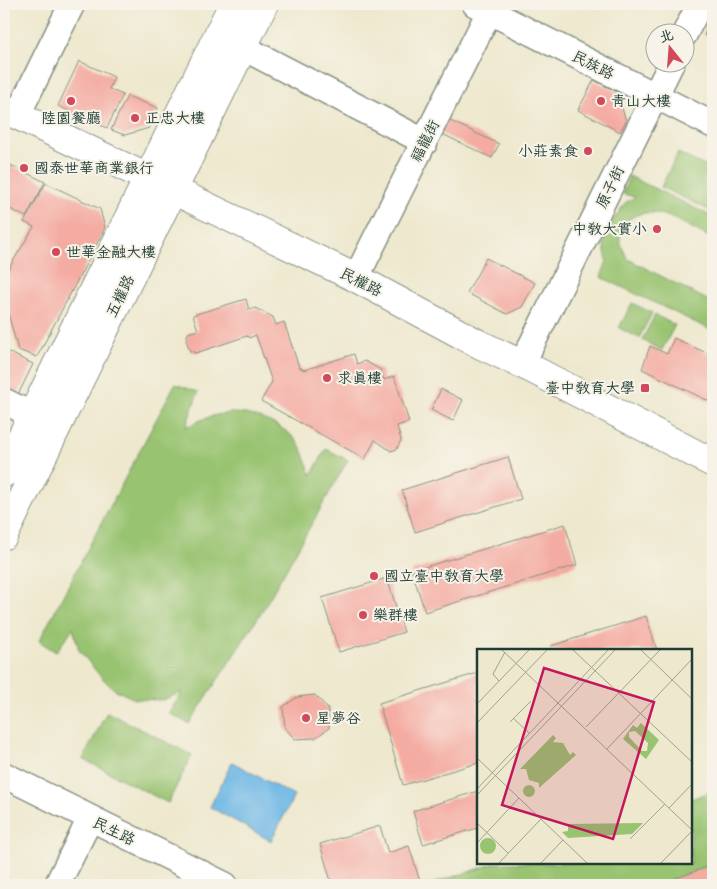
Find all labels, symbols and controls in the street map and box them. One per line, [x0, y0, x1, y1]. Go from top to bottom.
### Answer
north arrow [644, 22, 694, 72]
text: 北 [657, 25, 676, 46]
street label: 民族路 [568, 46, 618, 84]
place label: 青山大樓 [611, 91, 671, 111]
marker: 陸園餐廳 [65, 95, 77, 107]
marker: 青山大樓 [595, 95, 607, 107]
place label: 陸園餐廳 [41, 108, 101, 128]
place label: 正忠大樓 [145, 108, 205, 128]
marker: 正忠大樓 [129, 112, 141, 124]
street label: 福龍街 [406, 116, 444, 166]
place label: 小莊素食 [518, 141, 578, 161]
marker: 小莊素食 [582, 145, 594, 157]
place label: 國泰世華商業銀行 [34, 158, 154, 178]
marker: 國泰世華商業銀行 [18, 162, 30, 174]
street label: 原子街 [591, 162, 629, 212]
place label: 中教大實小 [572, 219, 647, 239]
marker: 中教大實小 [651, 223, 663, 235]
place label: 世華金融大樓 [66, 242, 156, 262]
marker: 世華金融大樓 [50, 246, 62, 258]
street label: 民權路 [336, 263, 386, 301]
street label: 五權路 [101, 271, 139, 321]
place label: 求真樓 [337, 368, 382, 388]
marker: 求真樓 [321, 372, 333, 384]
place label: 臺中教育大學 [545, 378, 635, 398]
marker: 臺中教育大學 [639, 382, 651, 394]
place label: 國立臺中教育大學 [384, 566, 504, 586]
marker: 國立臺中教育大學 [368, 570, 380, 582]
place label: 樂群樓 [373, 605, 418, 625]
marker: 樂群樓 [357, 609, 369, 621]
inset map [477, 649, 692, 864]
place label: 星夢谷 [316, 708, 361, 728]
marker: 星夢谷 [300, 712, 312, 724]
street label: 民生路 [89, 812, 139, 850]

